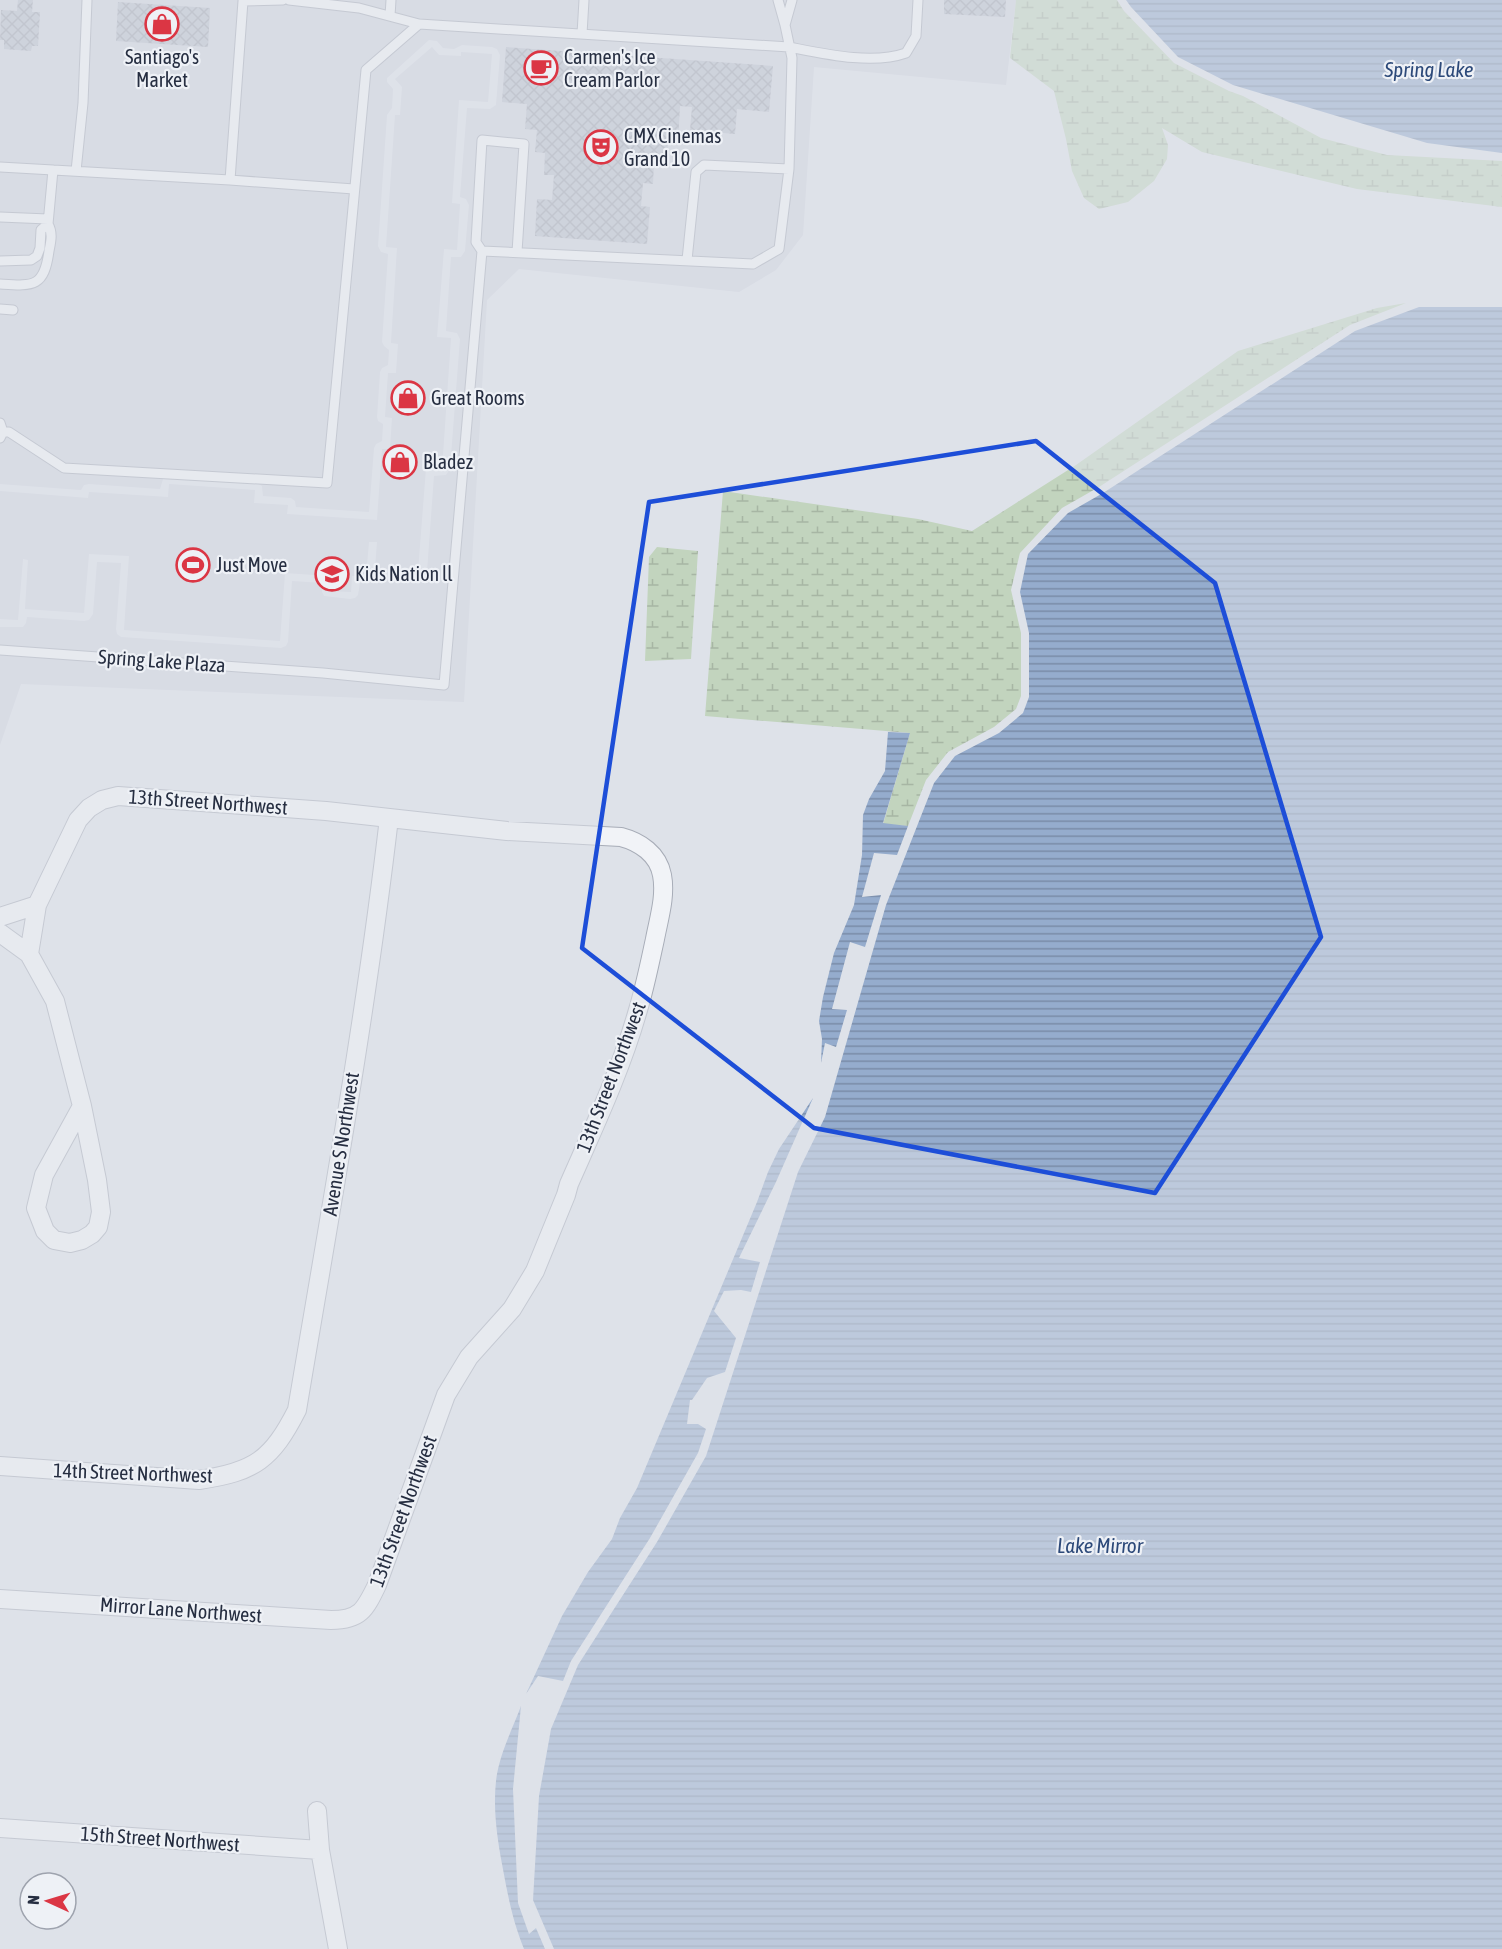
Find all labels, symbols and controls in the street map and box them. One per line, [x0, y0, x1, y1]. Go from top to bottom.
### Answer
shop icon: Santiago's Market [144, 6, 180, 42]
place label: Santiago's Market [125, 45, 199, 91]
place label: Carmen's Ice Cream Parlor [564, 45, 661, 91]
cafe icon: Carmen's Ice Cream Parlor [523, 50, 559, 86]
water label: Spring Lake [1384, 57, 1474, 81]
place label: CMX Cinemas Grand 10 [624, 124, 721, 170]
theatre icon: CMX Cinemas Grand 10 [583, 129, 619, 165]
shop icon: Great Rooms [390, 380, 426, 416]
place label: Great Rooms [431, 386, 525, 409]
shop icon: Bladez [382, 444, 418, 480]
place label: Bladez [423, 450, 473, 473]
sports icon: Just Move [175, 547, 211, 583]
place label: Just Move [216, 553, 287, 576]
school or university icon: Kids Nation ll [314, 556, 350, 592]
place label: Kids Nation ll [355, 562, 453, 585]
street label: Spring Lake Plaza [98, 645, 226, 676]
street label: 13th Street Northwest [128, 784, 289, 819]
street label: 13th Street Northwest [571, 998, 650, 1155]
street label: Avenue S Northwest [318, 1070, 363, 1217]
street label: 13th Street Northwest [364, 1432, 441, 1590]
street label: 14th Street Northwest [53, 1458, 213, 1487]
water label: Lake Mirror [1057, 1533, 1144, 1557]
street label: Mirror Lane Northwest [99, 1592, 263, 1627]
street label: 15th Street Northwest [80, 1821, 241, 1856]
north arrow [18, 1871, 78, 1931]
text: N [24, 1895, 42, 1905]

